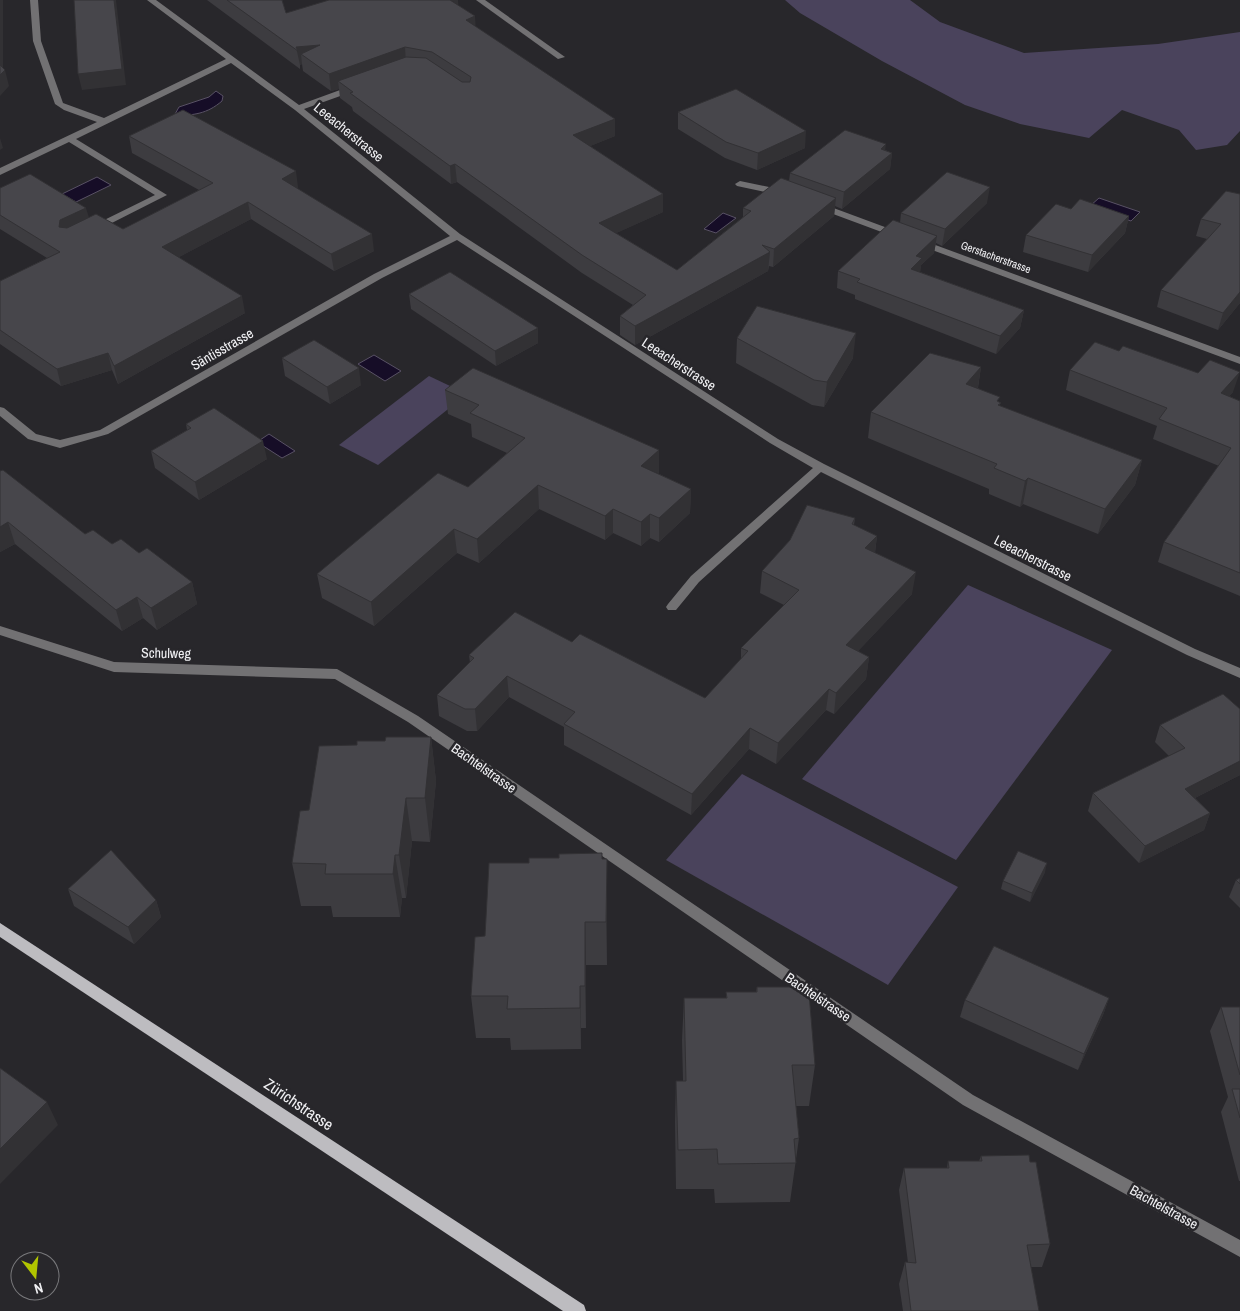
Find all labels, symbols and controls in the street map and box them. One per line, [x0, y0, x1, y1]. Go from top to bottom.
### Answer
street label: Leeacherstrasse [310, 98, 388, 166]
street label: Gerstacherstrasse [959, 238, 1033, 276]
street label: Säntisstrasse [187, 324, 257, 374]
street label: Leeacherstrasse [639, 333, 719, 395]
street label: Leeacherstrasse [991, 531, 1075, 585]
street label: Schulweg [141, 644, 192, 662]
street label: Bachtelstrasse [448, 739, 520, 797]
street label: Bachtelstrasse [782, 968, 854, 1026]
street label: Zürichstrasse [260, 1073, 338, 1135]
street label: Bachtelstrasse [1127, 1181, 1201, 1233]
north arrow [10, 1251, 60, 1301]
text: N [32, 1279, 45, 1298]

